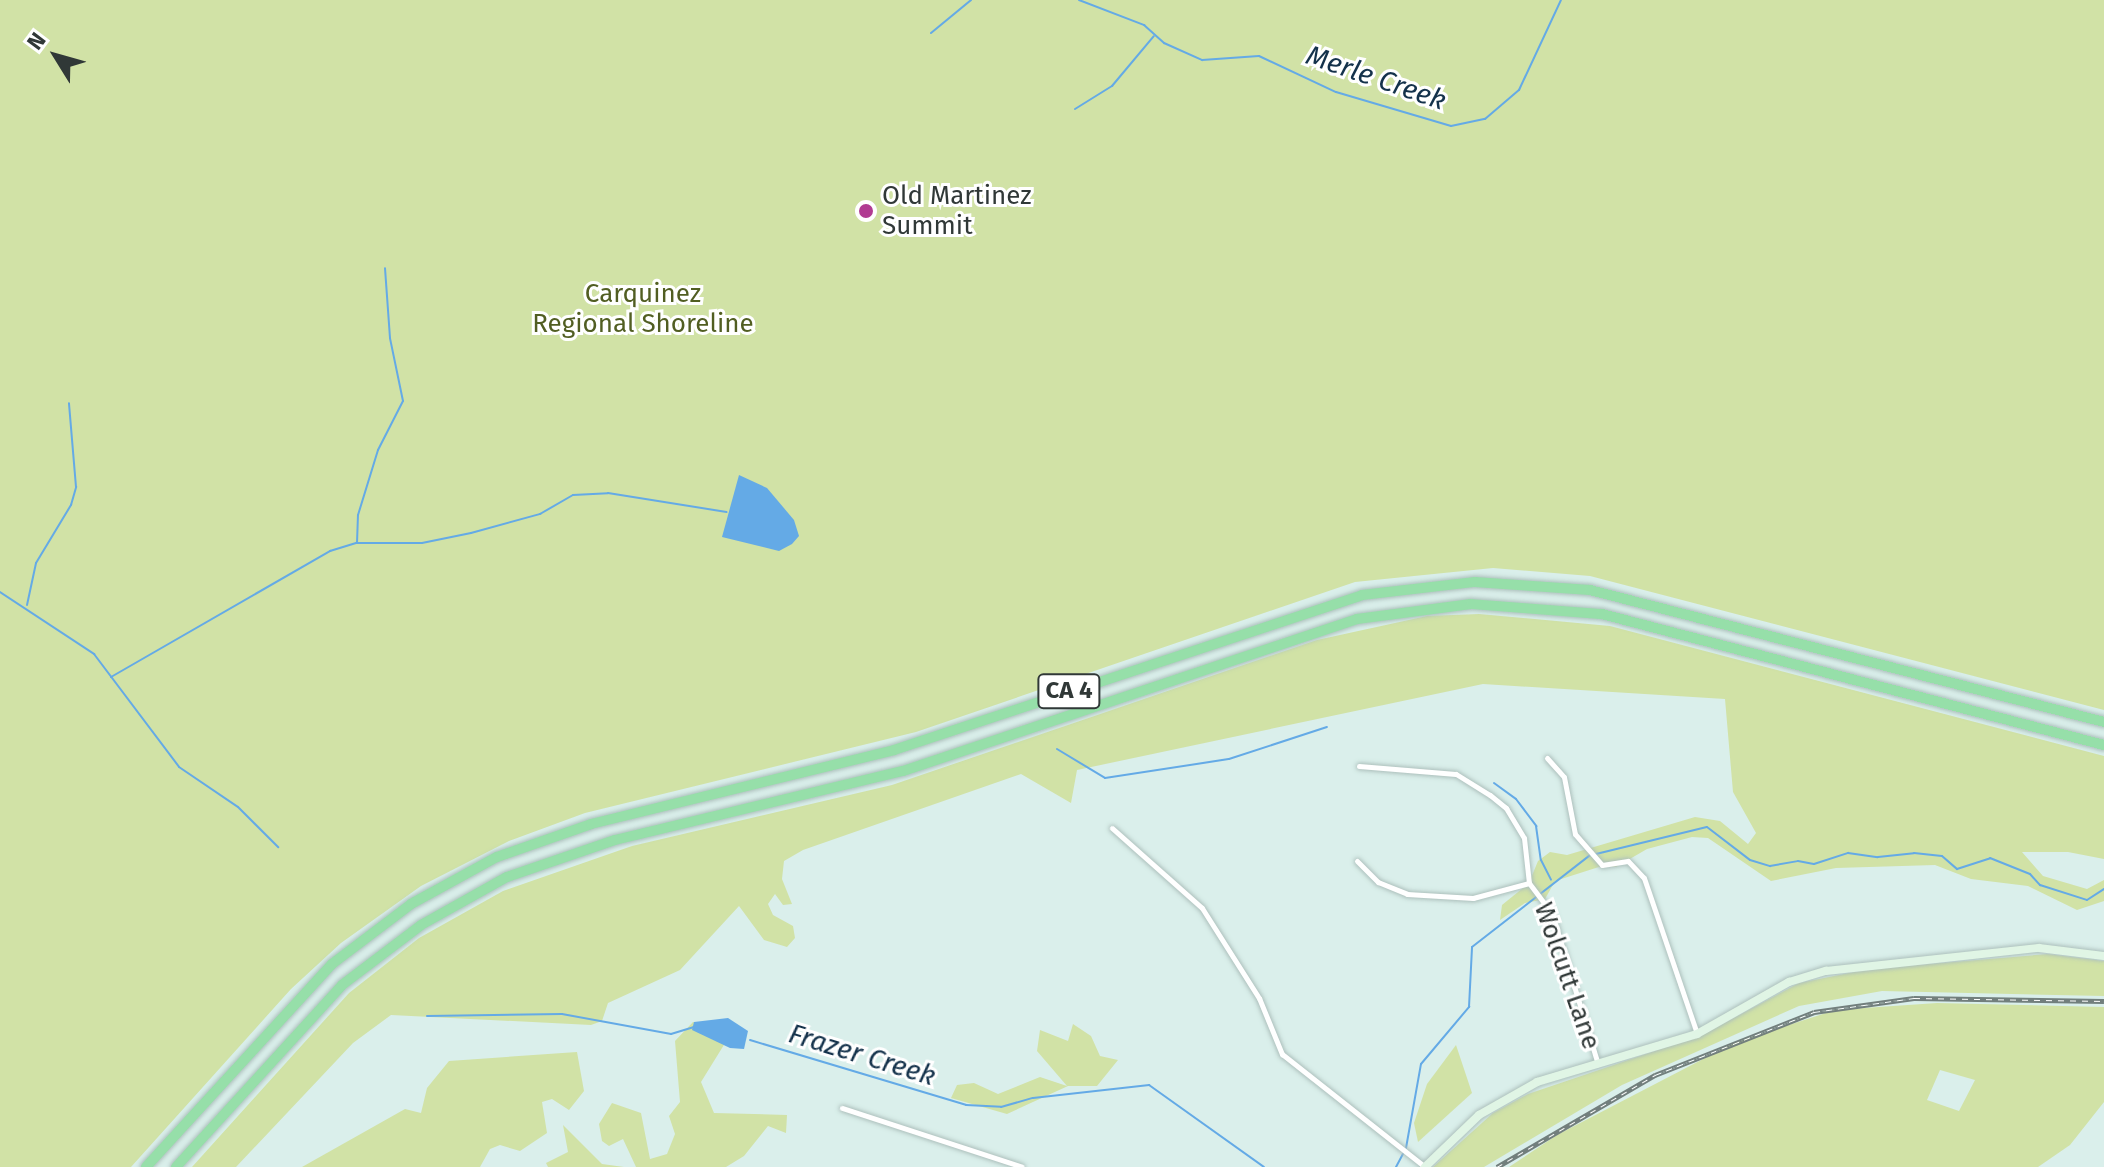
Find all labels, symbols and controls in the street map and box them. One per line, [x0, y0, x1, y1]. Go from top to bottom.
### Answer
north arrow [16, 16, 96, 96]
text: N [21, 27, 52, 55]
water label: Merle Creek [1302, 38, 1450, 118]
place label: Old Martinez Summit [882, 180, 1032, 242]
marker: Old Martinez Summit [857, 202, 875, 220]
park label: Carquinez Regional Shoreline [532, 278, 754, 340]
road number: CA 4 [1037, 671, 1101, 711]
street label: Wolcutt Lane [1527, 899, 1607, 1053]
water label: Frazer Creek [785, 1017, 939, 1093]

